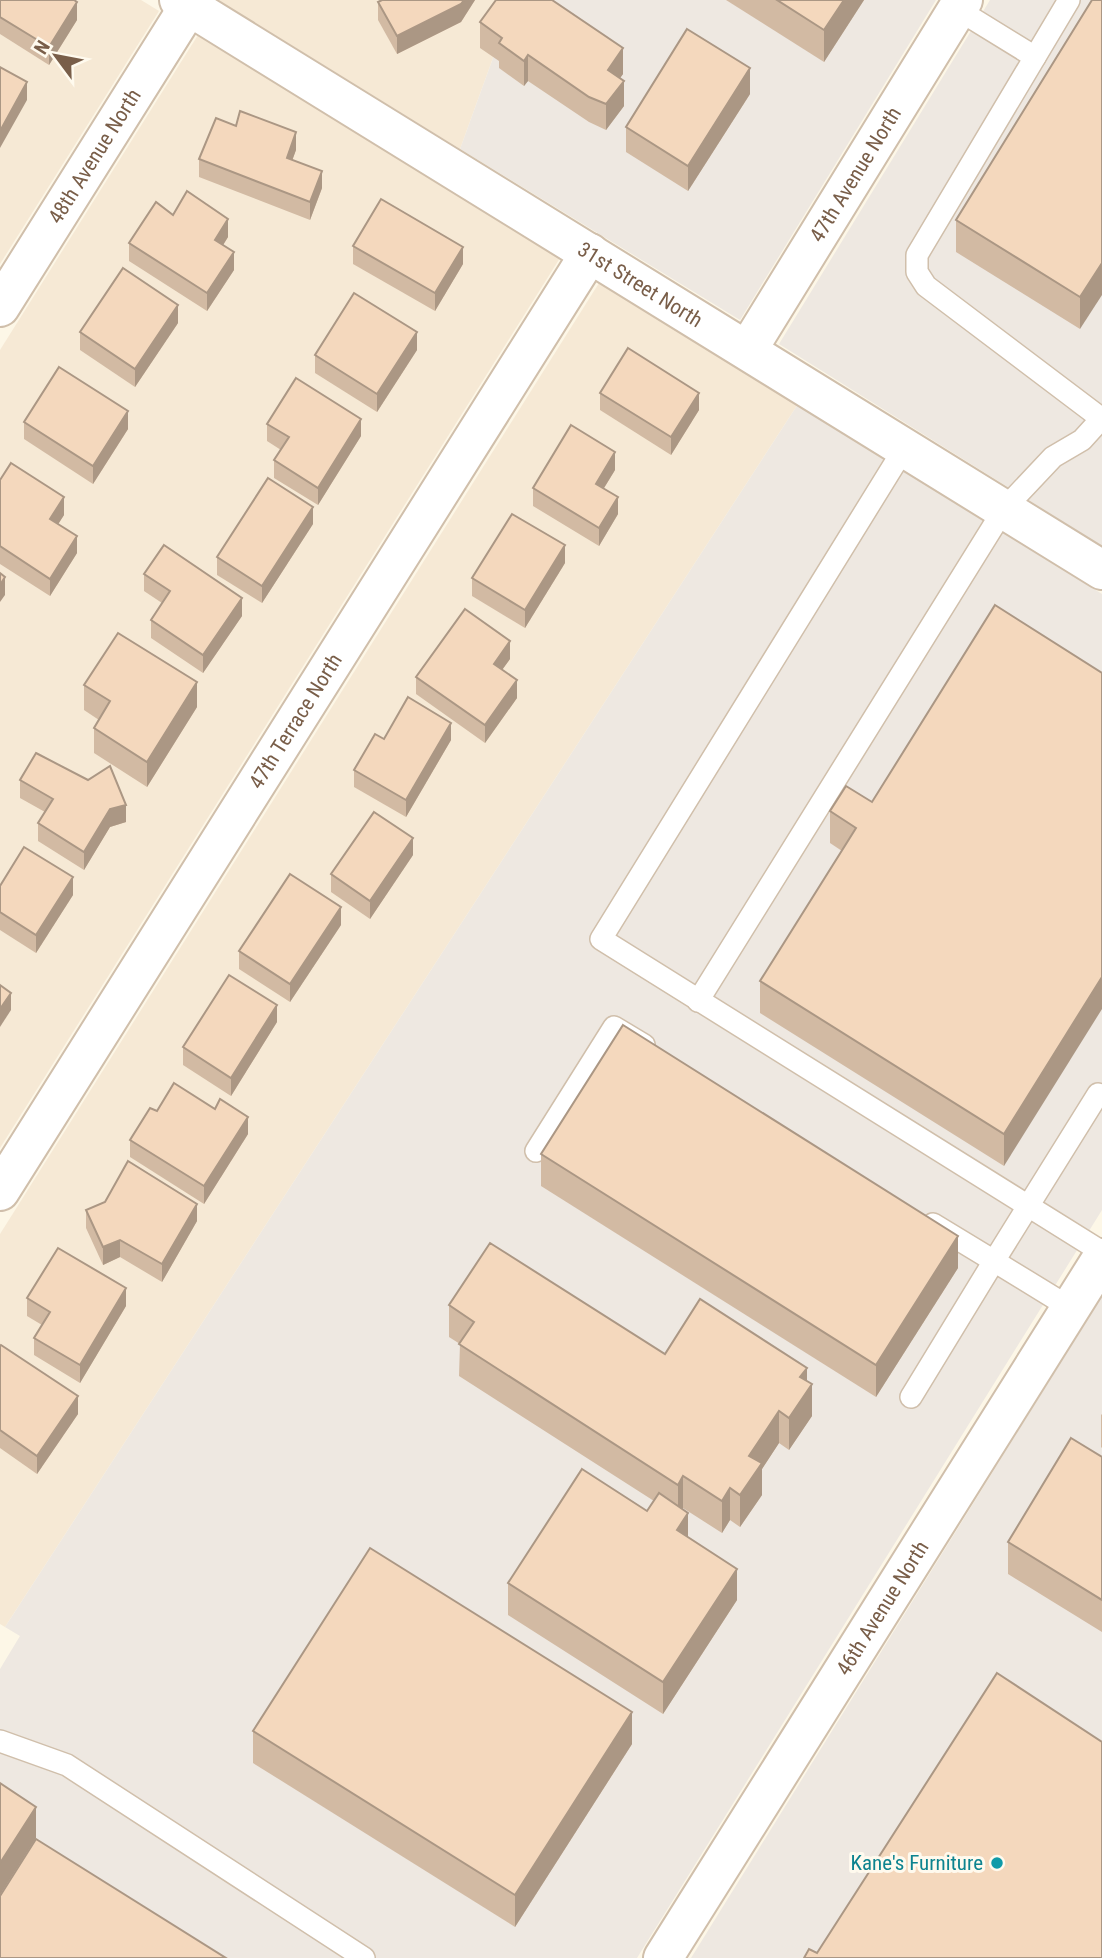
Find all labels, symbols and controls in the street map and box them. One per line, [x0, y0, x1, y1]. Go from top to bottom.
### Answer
north arrow [21, 21, 91, 91]
text: N [29, 36, 55, 58]
street label: 48th Avenue North [44, 85, 146, 228]
street label: 47th Avenue North [805, 103, 906, 246]
street label: 31st Street North [573, 237, 707, 332]
street label: 47th Terrace North [244, 649, 347, 793]
street label: 46th Avenue North [831, 1536, 934, 1680]
place label: Kane's Furniture [851, 1851, 983, 1875]
marker: Kane's Furniture [989, 1855, 1005, 1871]

